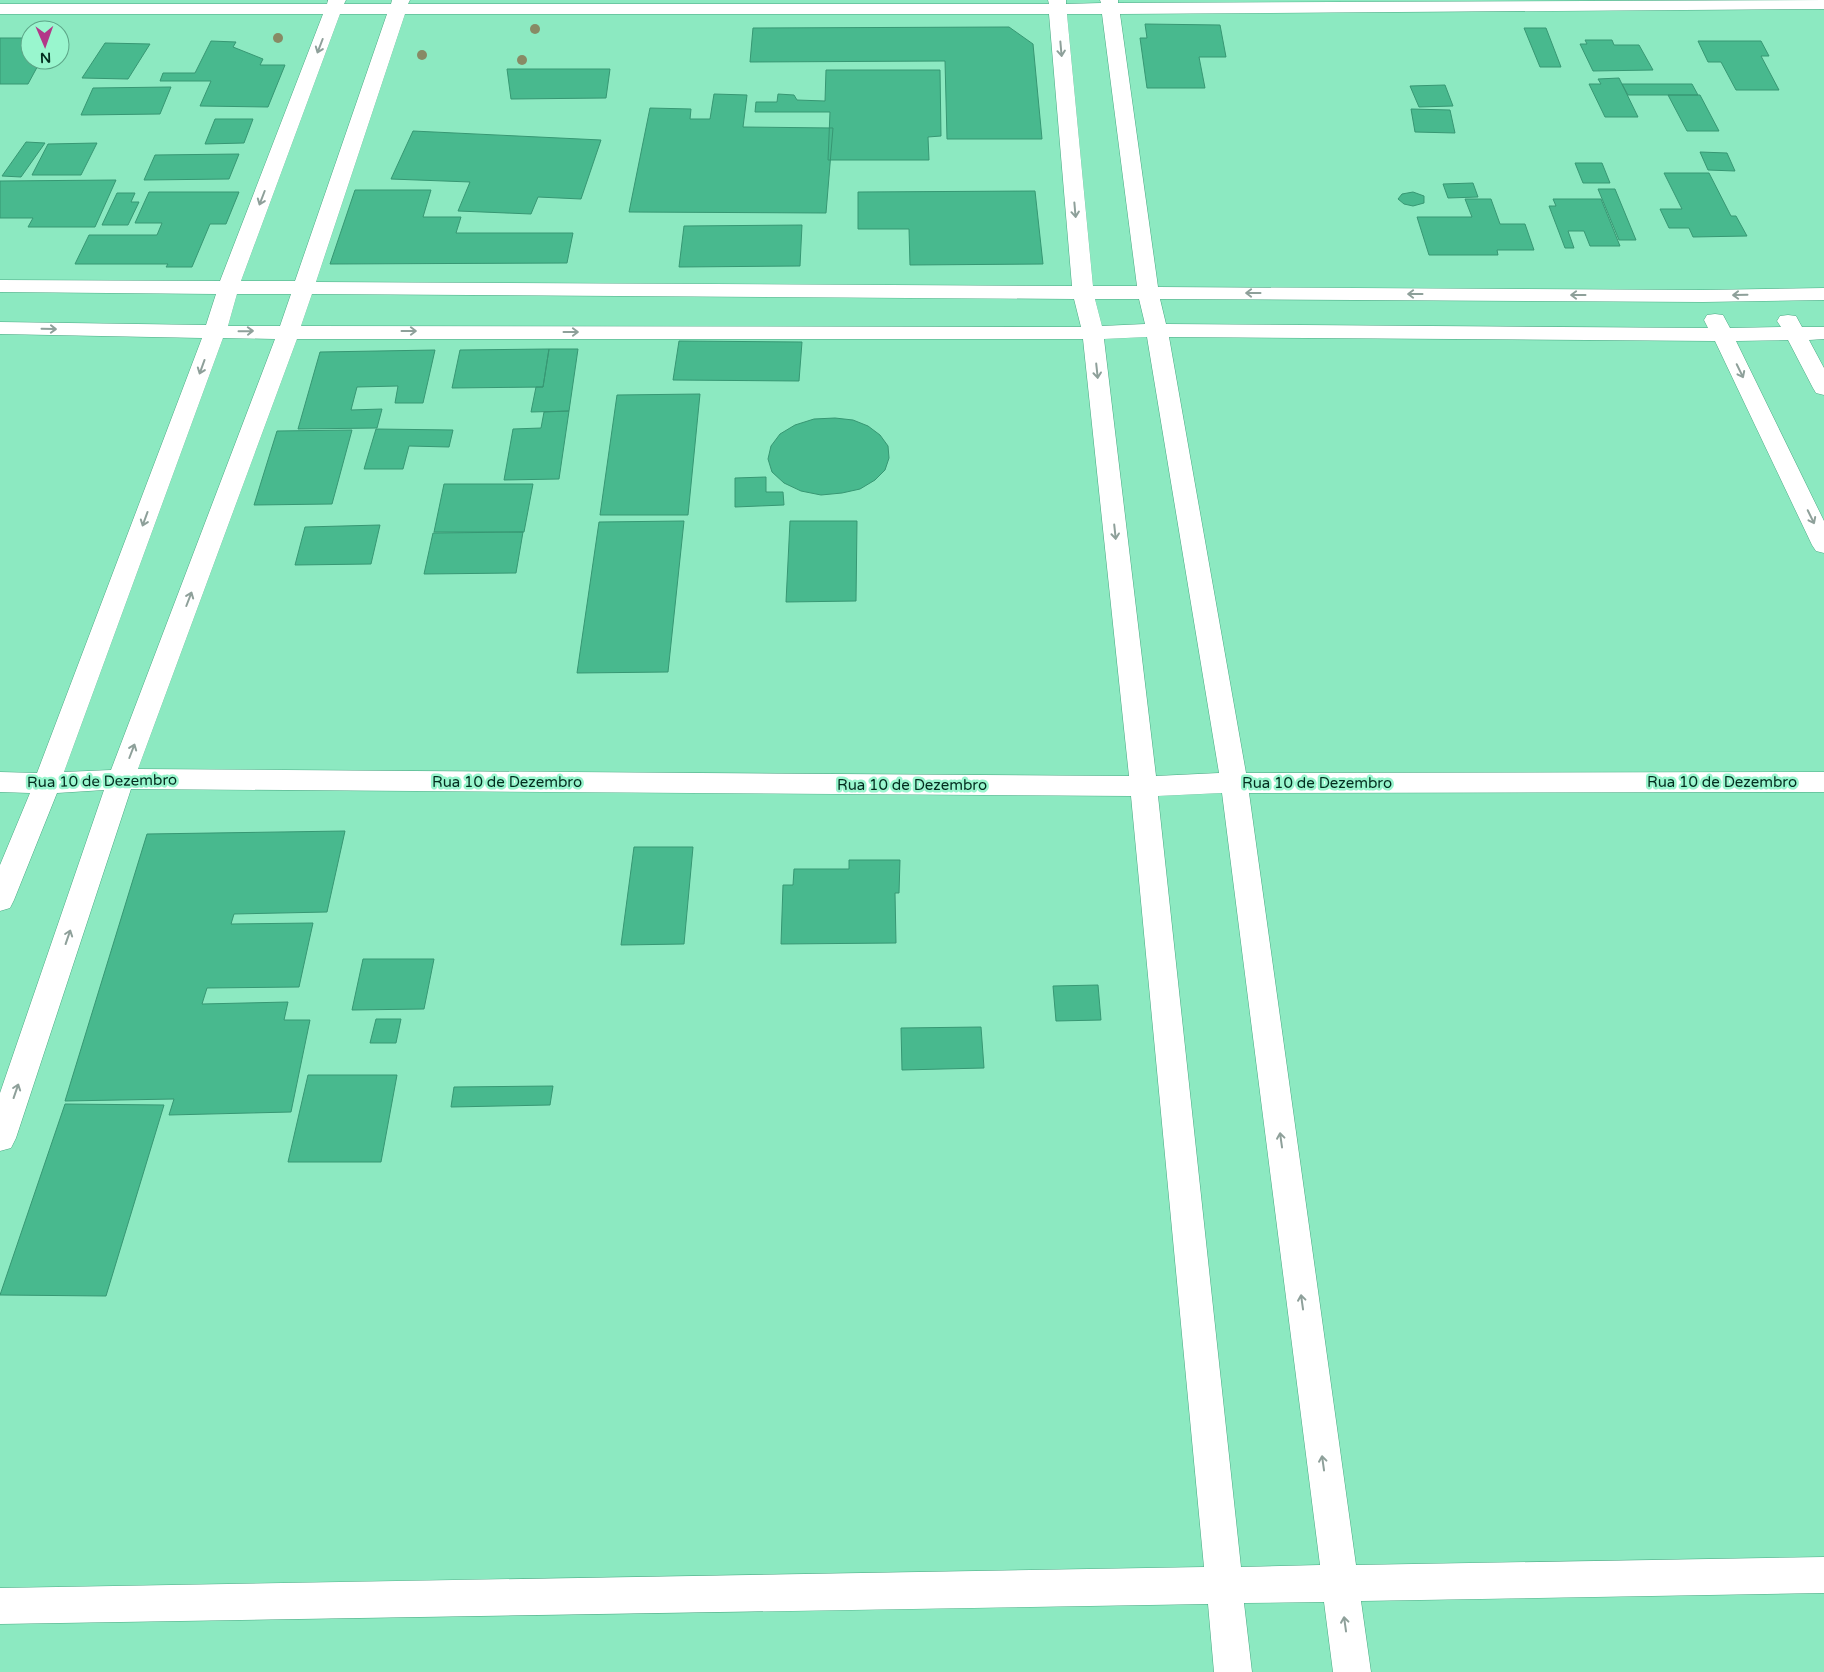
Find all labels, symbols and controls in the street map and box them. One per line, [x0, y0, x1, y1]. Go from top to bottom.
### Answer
north arrow [20, 20, 70, 70]
one-way arrow [315, 37, 324, 53]
one-way arrow [1056, 40, 1066, 56]
text: N [40, 49, 51, 66]
one-way arrow [257, 189, 266, 205]
one-way arrow [1071, 202, 1080, 218]
one-way arrow [1245, 288, 1262, 298]
one-way arrow [1408, 289, 1424, 299]
one-way arrow [1570, 290, 1586, 300]
one-way arrow [1733, 290, 1749, 300]
one-way arrow [40, 324, 56, 334]
one-way arrow [238, 326, 254, 336]
one-way arrow [400, 326, 416, 336]
one-way arrow [562, 327, 579, 337]
one-way arrow [197, 359, 206, 374]
one-way arrow [1092, 363, 1102, 379]
one-way arrow [1736, 363, 1745, 378]
one-way arrow [1807, 509, 1816, 524]
one-way arrow [140, 511, 149, 526]
one-way arrow [1110, 524, 1120, 540]
one-way arrow [185, 591, 194, 607]
one-way arrow [128, 743, 137, 759]
street label: Rua 10 de Dezembro [27, 771, 177, 791]
street label: Rua 10 de Dezembro [432, 773, 582, 791]
street label: Rua 10 de Dezembro [1647, 773, 1797, 791]
street label: Rua 10 de Dezembro [1242, 774, 1392, 792]
street label: Rua 10 de Dezembro [837, 776, 987, 794]
one-way arrow [63, 930, 73, 946]
one-way arrow [11, 1084, 21, 1100]
one-way arrow [1276, 1133, 1286, 1149]
one-way arrow [1297, 1294, 1307, 1310]
one-way arrow [1318, 1455, 1328, 1471]
one-way arrow [1340, 1616, 1350, 1632]

